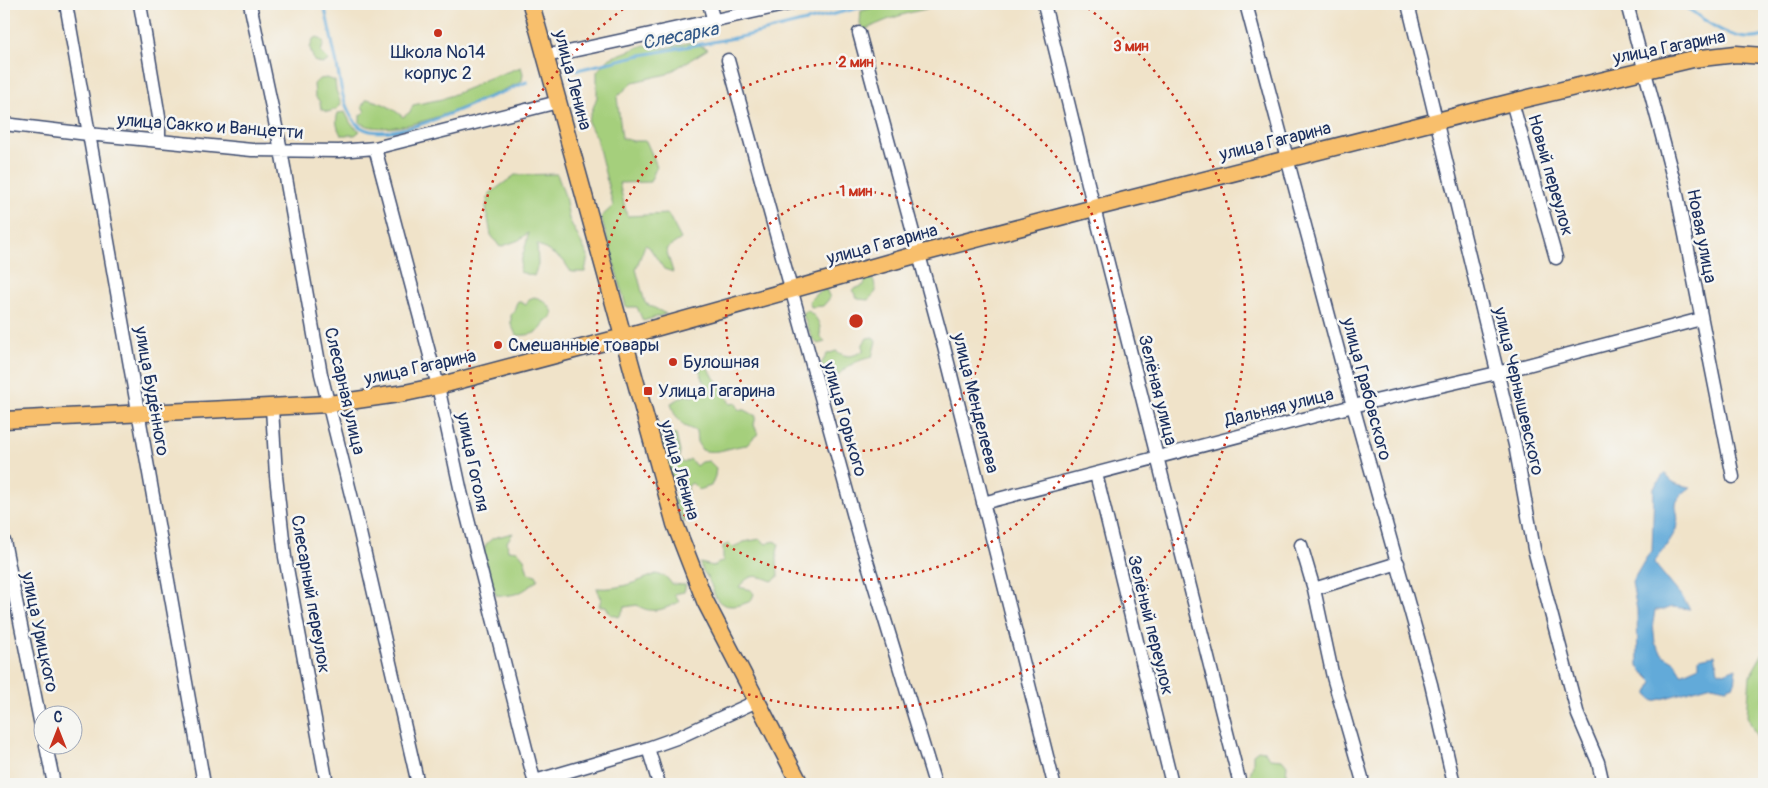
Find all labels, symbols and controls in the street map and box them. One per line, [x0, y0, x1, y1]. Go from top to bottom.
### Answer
water label: Слесарка [640, 17, 721, 55]
street label: улица Гагарина [1610, 25, 1727, 70]
marker: Школа №14 корпус 2 [432, 27, 444, 39]
street label: улица Ленина [548, 27, 597, 133]
text: 3 мин [1113, 37, 1149, 56]
place label: Школа №14 корпус 2 [391, 41, 486, 85]
text: 2 мин [838, 53, 874, 72]
street label: улица Сакко и Ванцетти [115, 108, 304, 144]
street label: Новый переулок [1522, 112, 1579, 239]
street label: улица Гагарина [1216, 117, 1333, 167]
text: 1 мин [839, 182, 873, 201]
street label: Новая улица [1681, 187, 1722, 285]
street label: улица Гагарина [823, 219, 940, 271]
street label: улица Чернышевского [1488, 304, 1549, 478]
centre of rings [847, 312, 865, 330]
street label: улица Грабовского [1336, 314, 1397, 463]
street label: улица Будённого [129, 324, 174, 458]
street label: Слесарная улица [319, 325, 370, 457]
street label: улица Менделеева [947, 330, 1004, 476]
street label: Зелёная улица [1133, 332, 1182, 448]
place label: Смешанные товары [508, 334, 659, 357]
marker: Смешанные товары [492, 339, 504, 351]
street label: улица Гагарина [361, 344, 478, 391]
place label: Булошная [683, 351, 759, 374]
marker: Булошная [667, 356, 679, 368]
street label: улица Горького [817, 358, 872, 480]
place label: Улица Гагарина [658, 380, 775, 403]
street label: Дальняя улица [1221, 383, 1336, 432]
marker: Улица Гагарина [642, 385, 654, 397]
street label: улица Гоголя [451, 409, 494, 514]
street label: улица Ленина [654, 417, 705, 523]
street label: Слесарный переулок [285, 513, 336, 675]
street label: Зелёный переулок [1122, 553, 1179, 698]
street label: улица Урицкого [15, 569, 64, 695]
north arrow [32, 706, 82, 756]
text: С [54, 709, 63, 726]

